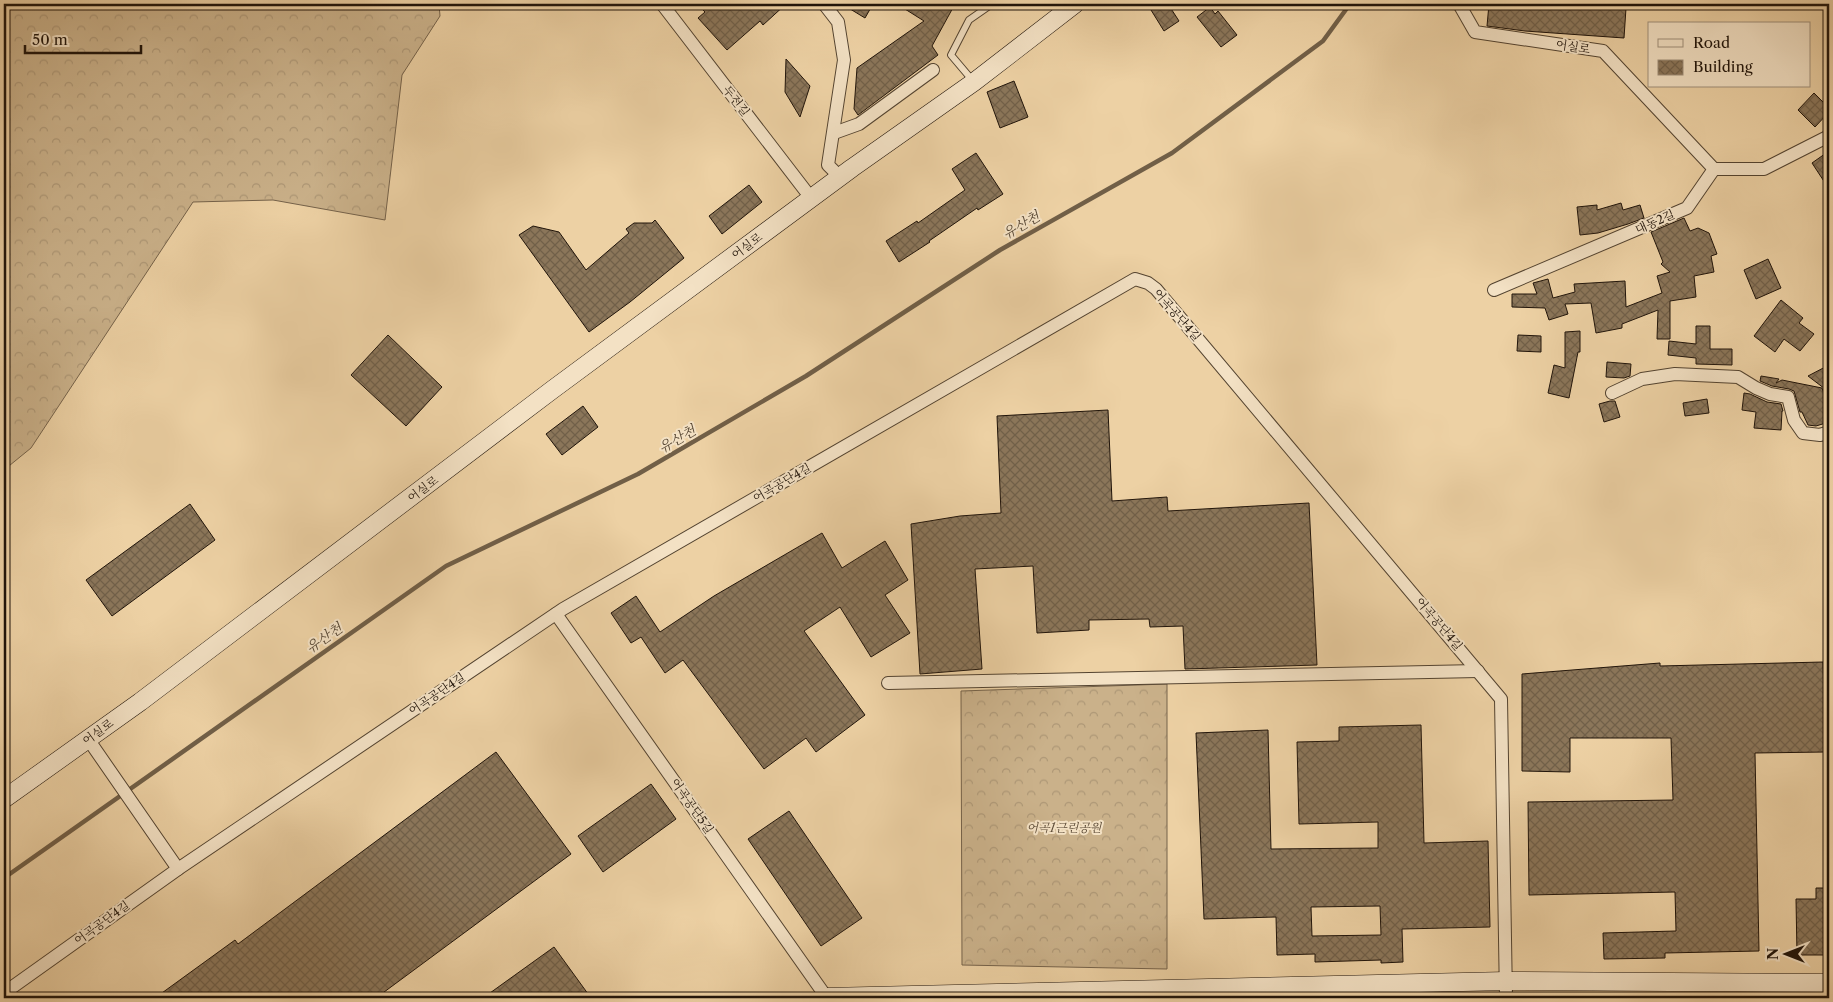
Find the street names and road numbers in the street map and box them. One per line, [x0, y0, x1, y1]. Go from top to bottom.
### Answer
street label: 어실로 [1555, 36, 1592, 57]
street label: 두전길 [720, 82, 753, 119]
street label: 대동2길 [1633, 206, 1677, 237]
street label: 어실로 [728, 229, 765, 262]
street label: 어곡공단4길 [1150, 285, 1204, 344]
street label: 어곡공단4길 [750, 460, 814, 505]
street label: 어실로 [404, 472, 441, 505]
street label: 어곡공단4길 [1413, 594, 1466, 653]
street label: 어곡공단4길 [406, 669, 468, 718]
street label: 어실로 [79, 715, 117, 748]
street label: 어곡공단5길 [668, 775, 717, 836]
street label: 어곡공단4길 [71, 897, 132, 948]

